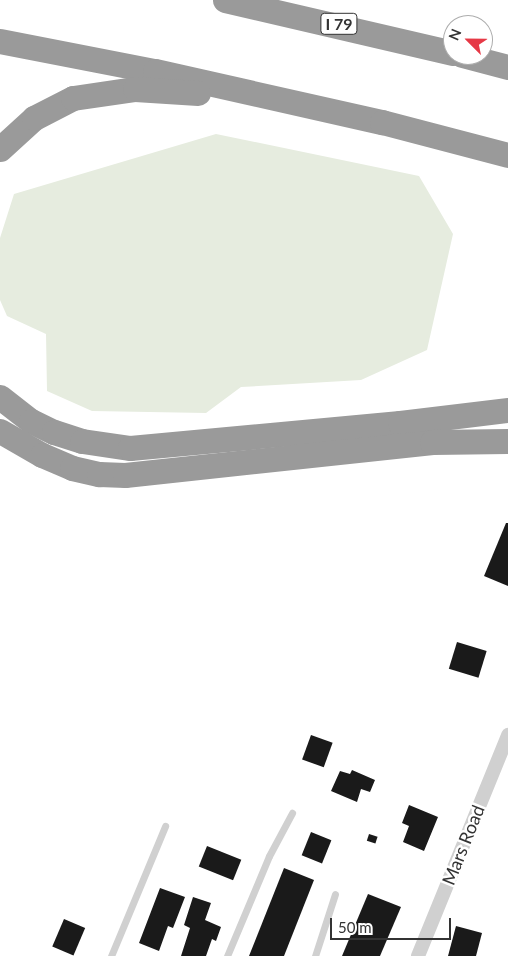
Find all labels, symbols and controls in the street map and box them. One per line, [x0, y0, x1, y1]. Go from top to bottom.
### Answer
road number: I 79 [320, 10, 358, 38]
north arrow [443, 15, 493, 65]
text: N [445, 26, 465, 43]
street label: Mars Road [437, 802, 489, 888]
scale bar [333, 908, 454, 940]
text: 50 m [338, 918, 372, 936]

